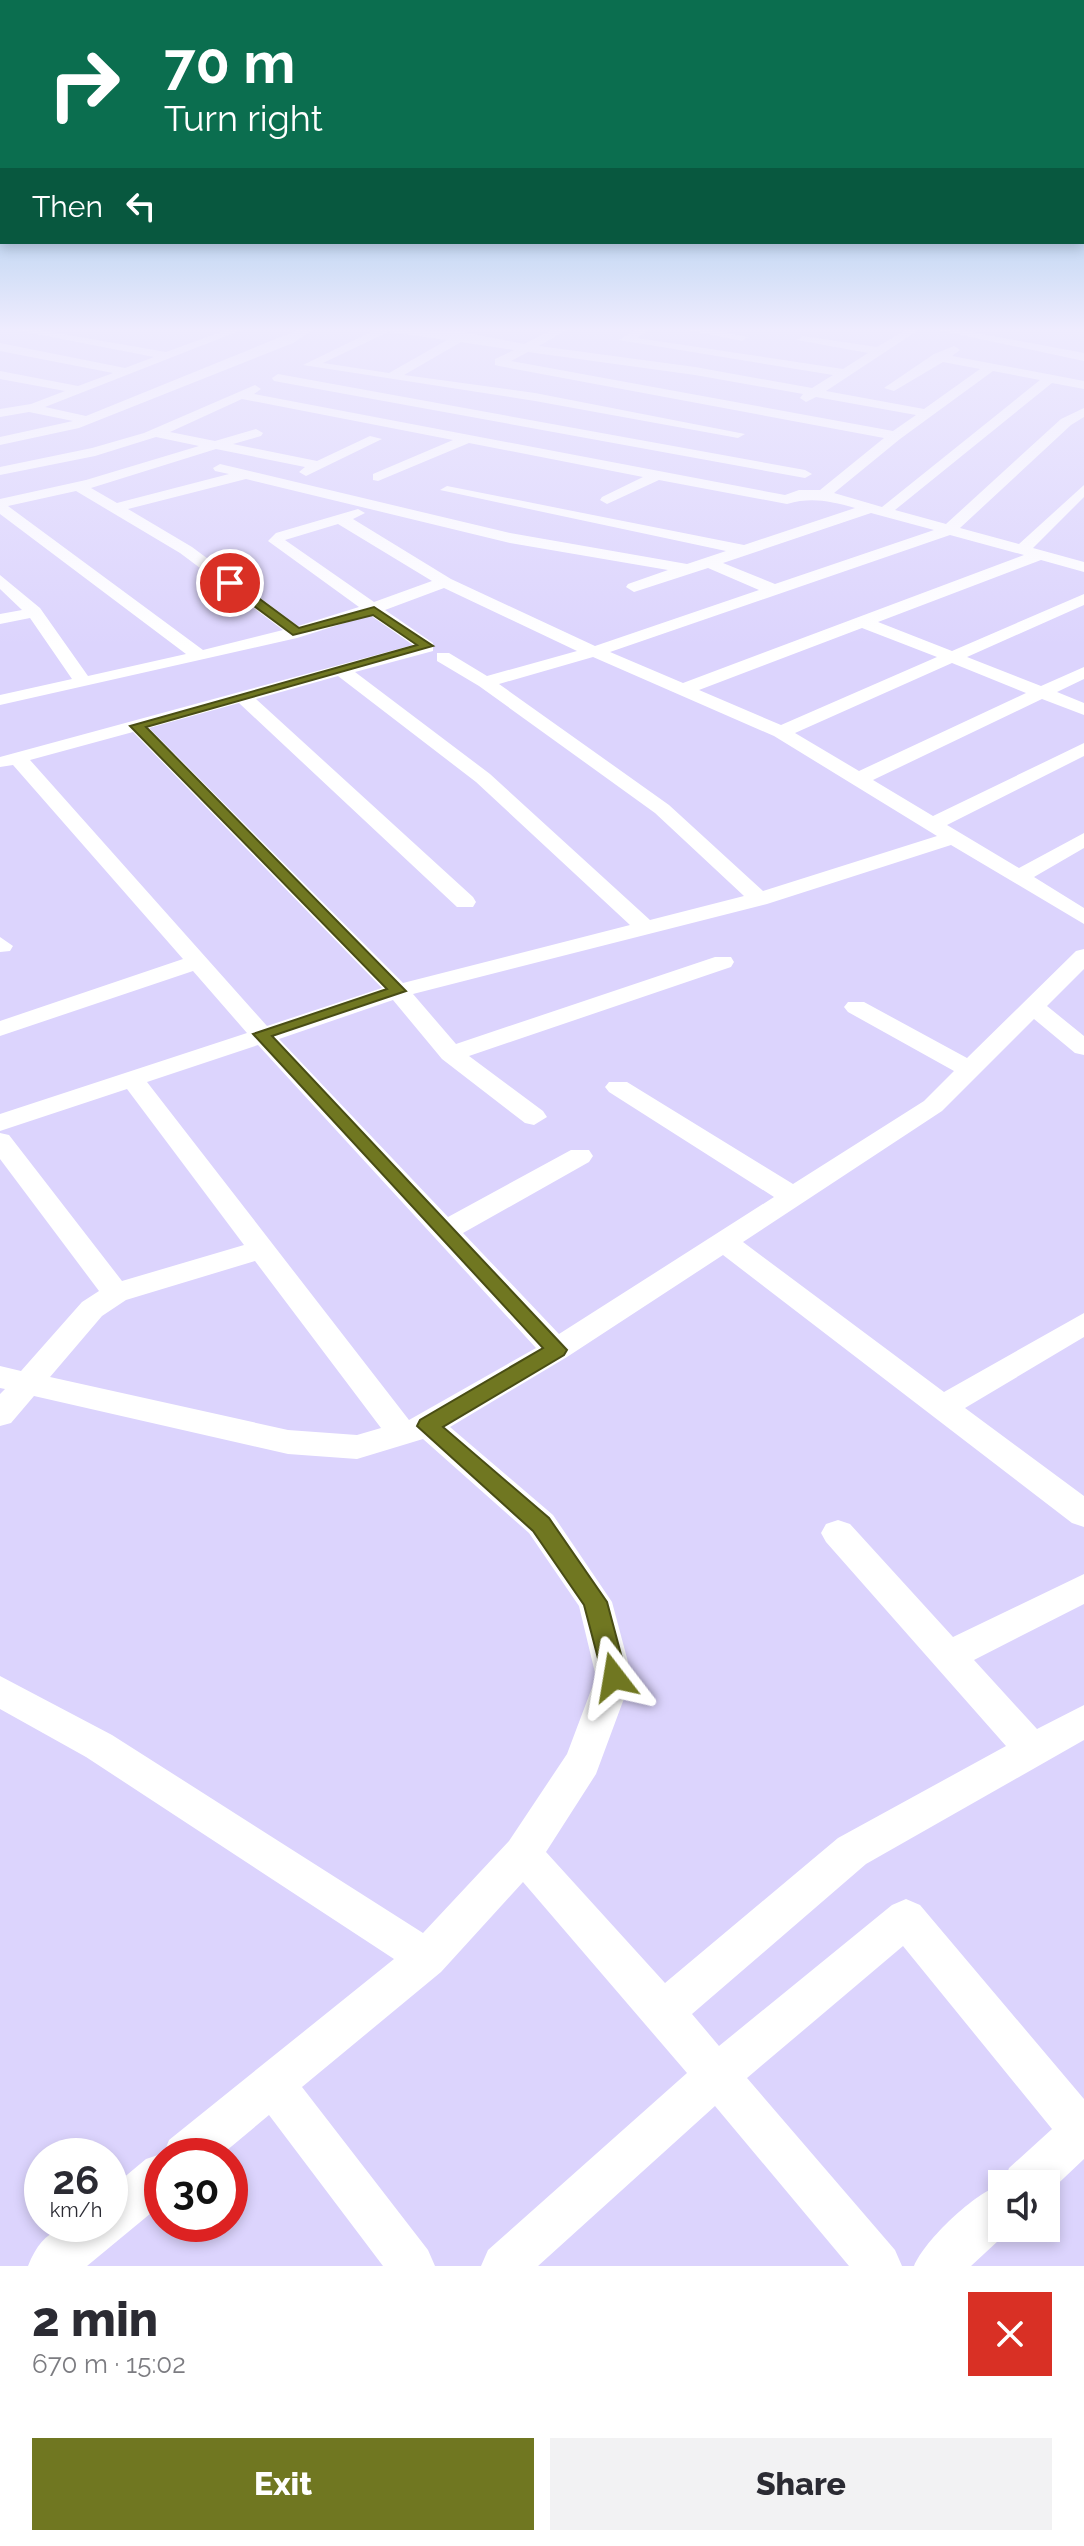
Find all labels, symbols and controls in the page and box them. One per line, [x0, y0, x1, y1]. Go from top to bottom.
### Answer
text: 70 m [164, 30, 295, 96]
icon: right [32, 32, 136, 136]
text: Turn right [164, 97, 323, 139]
icon: left [119, 184, 163, 228]
text: Then [32, 189, 103, 224]
pin [196, 549, 264, 617]
icon: arrive [208, 561, 252, 605]
position arrow [572, 1635, 656, 1719]
speed limit sign: 30 [144, 2138, 248, 2242]
text: 26 [53, 2156, 99, 2203]
map controls [988, 2170, 1060, 2242]
button: sound [988, 2170, 1060, 2242]
text: km/h [50, 2198, 102, 2222]
text: 2 min [32, 2291, 158, 2347]
button: close [968, 2292, 1052, 2376]
text: 670 m · 15:02 [32, 2349, 186, 2379]
button: Exit [32, 2438, 534, 2530]
button: Share [550, 2438, 1052, 2530]

